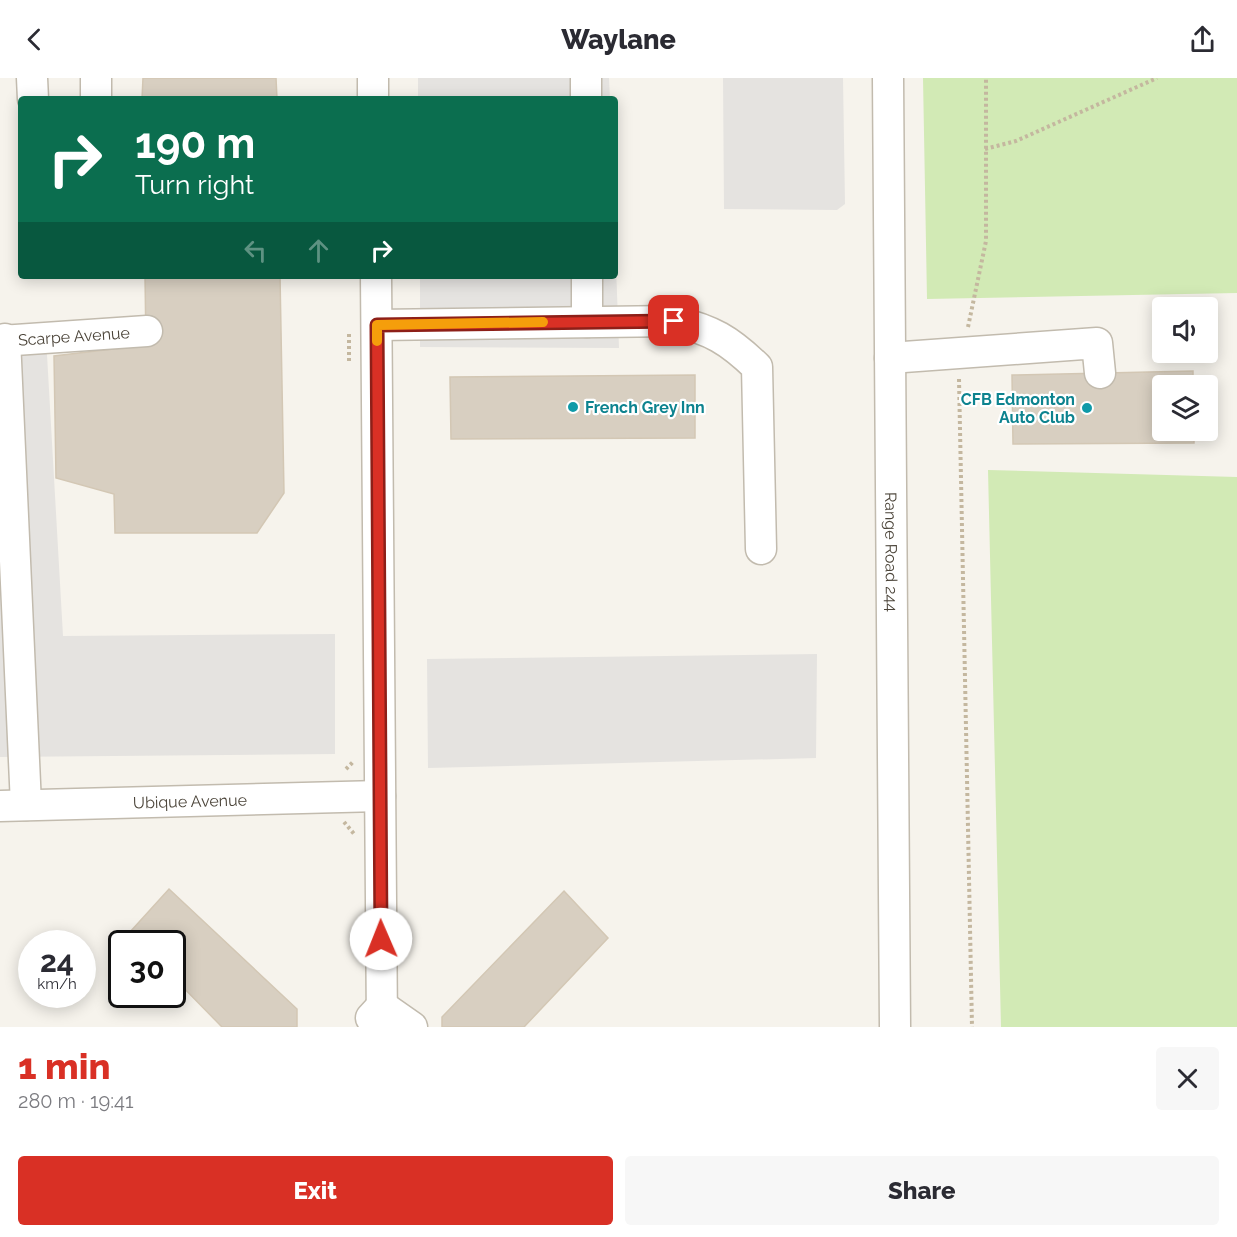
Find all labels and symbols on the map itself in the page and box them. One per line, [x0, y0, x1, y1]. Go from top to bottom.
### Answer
pin [648, 295, 699, 346]
street label: Scarpe Avenue [17, 323, 130, 349]
place label: CFB Edmonton Auto Club [961, 390, 1075, 427]
place label: French Grey Inn [585, 398, 705, 417]
marker: French Grey Inn [566, 400, 580, 414]
marker: CFB Edmonton Auto Club [1080, 401, 1094, 415]
street label: Range Road 244 [882, 492, 901, 612]
street label: Ubique Avenue [133, 790, 247, 812]
position arrow [349, 907, 413, 971]
speed limit sign: 30 [108, 930, 186, 1008]

